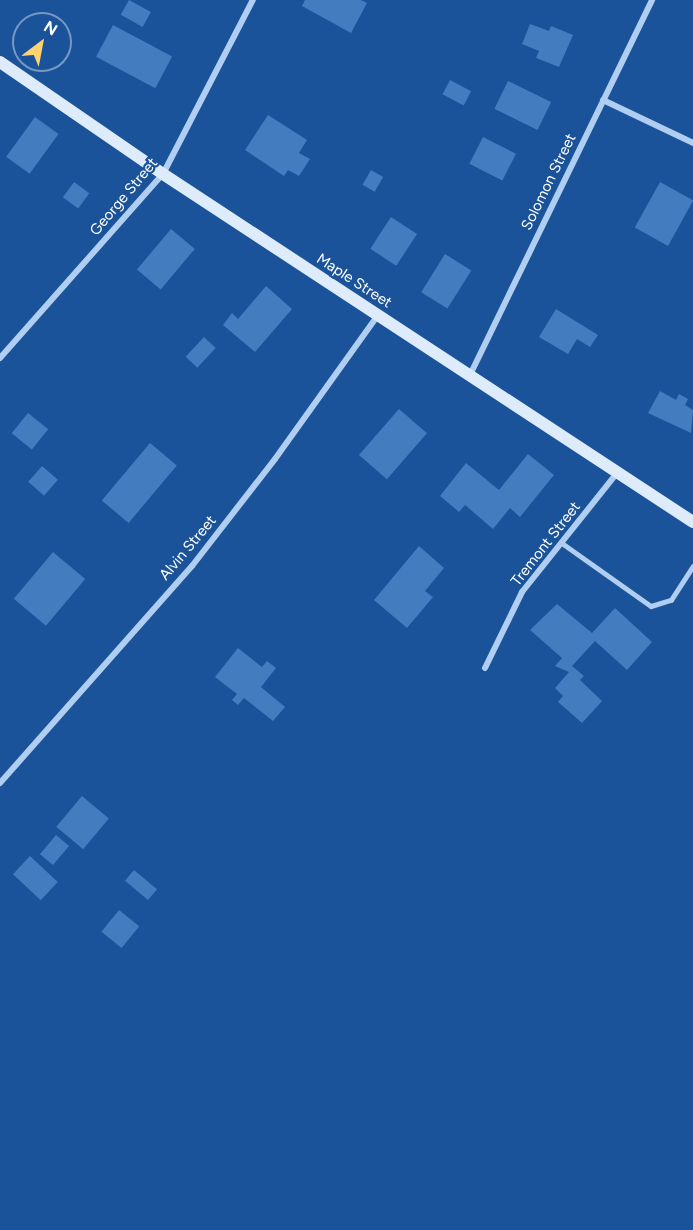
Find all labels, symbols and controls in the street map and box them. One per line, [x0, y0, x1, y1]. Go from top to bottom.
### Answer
north arrow [12, 12, 72, 72]
text: N [40, 17, 61, 39]
street label: Solomon Street [518, 131, 580, 233]
street label: George Street [86, 154, 162, 240]
street label: Maple Street [313, 250, 395, 312]
street label: Tremont Street [507, 498, 585, 590]
street label: Alvin Street [156, 512, 220, 584]

